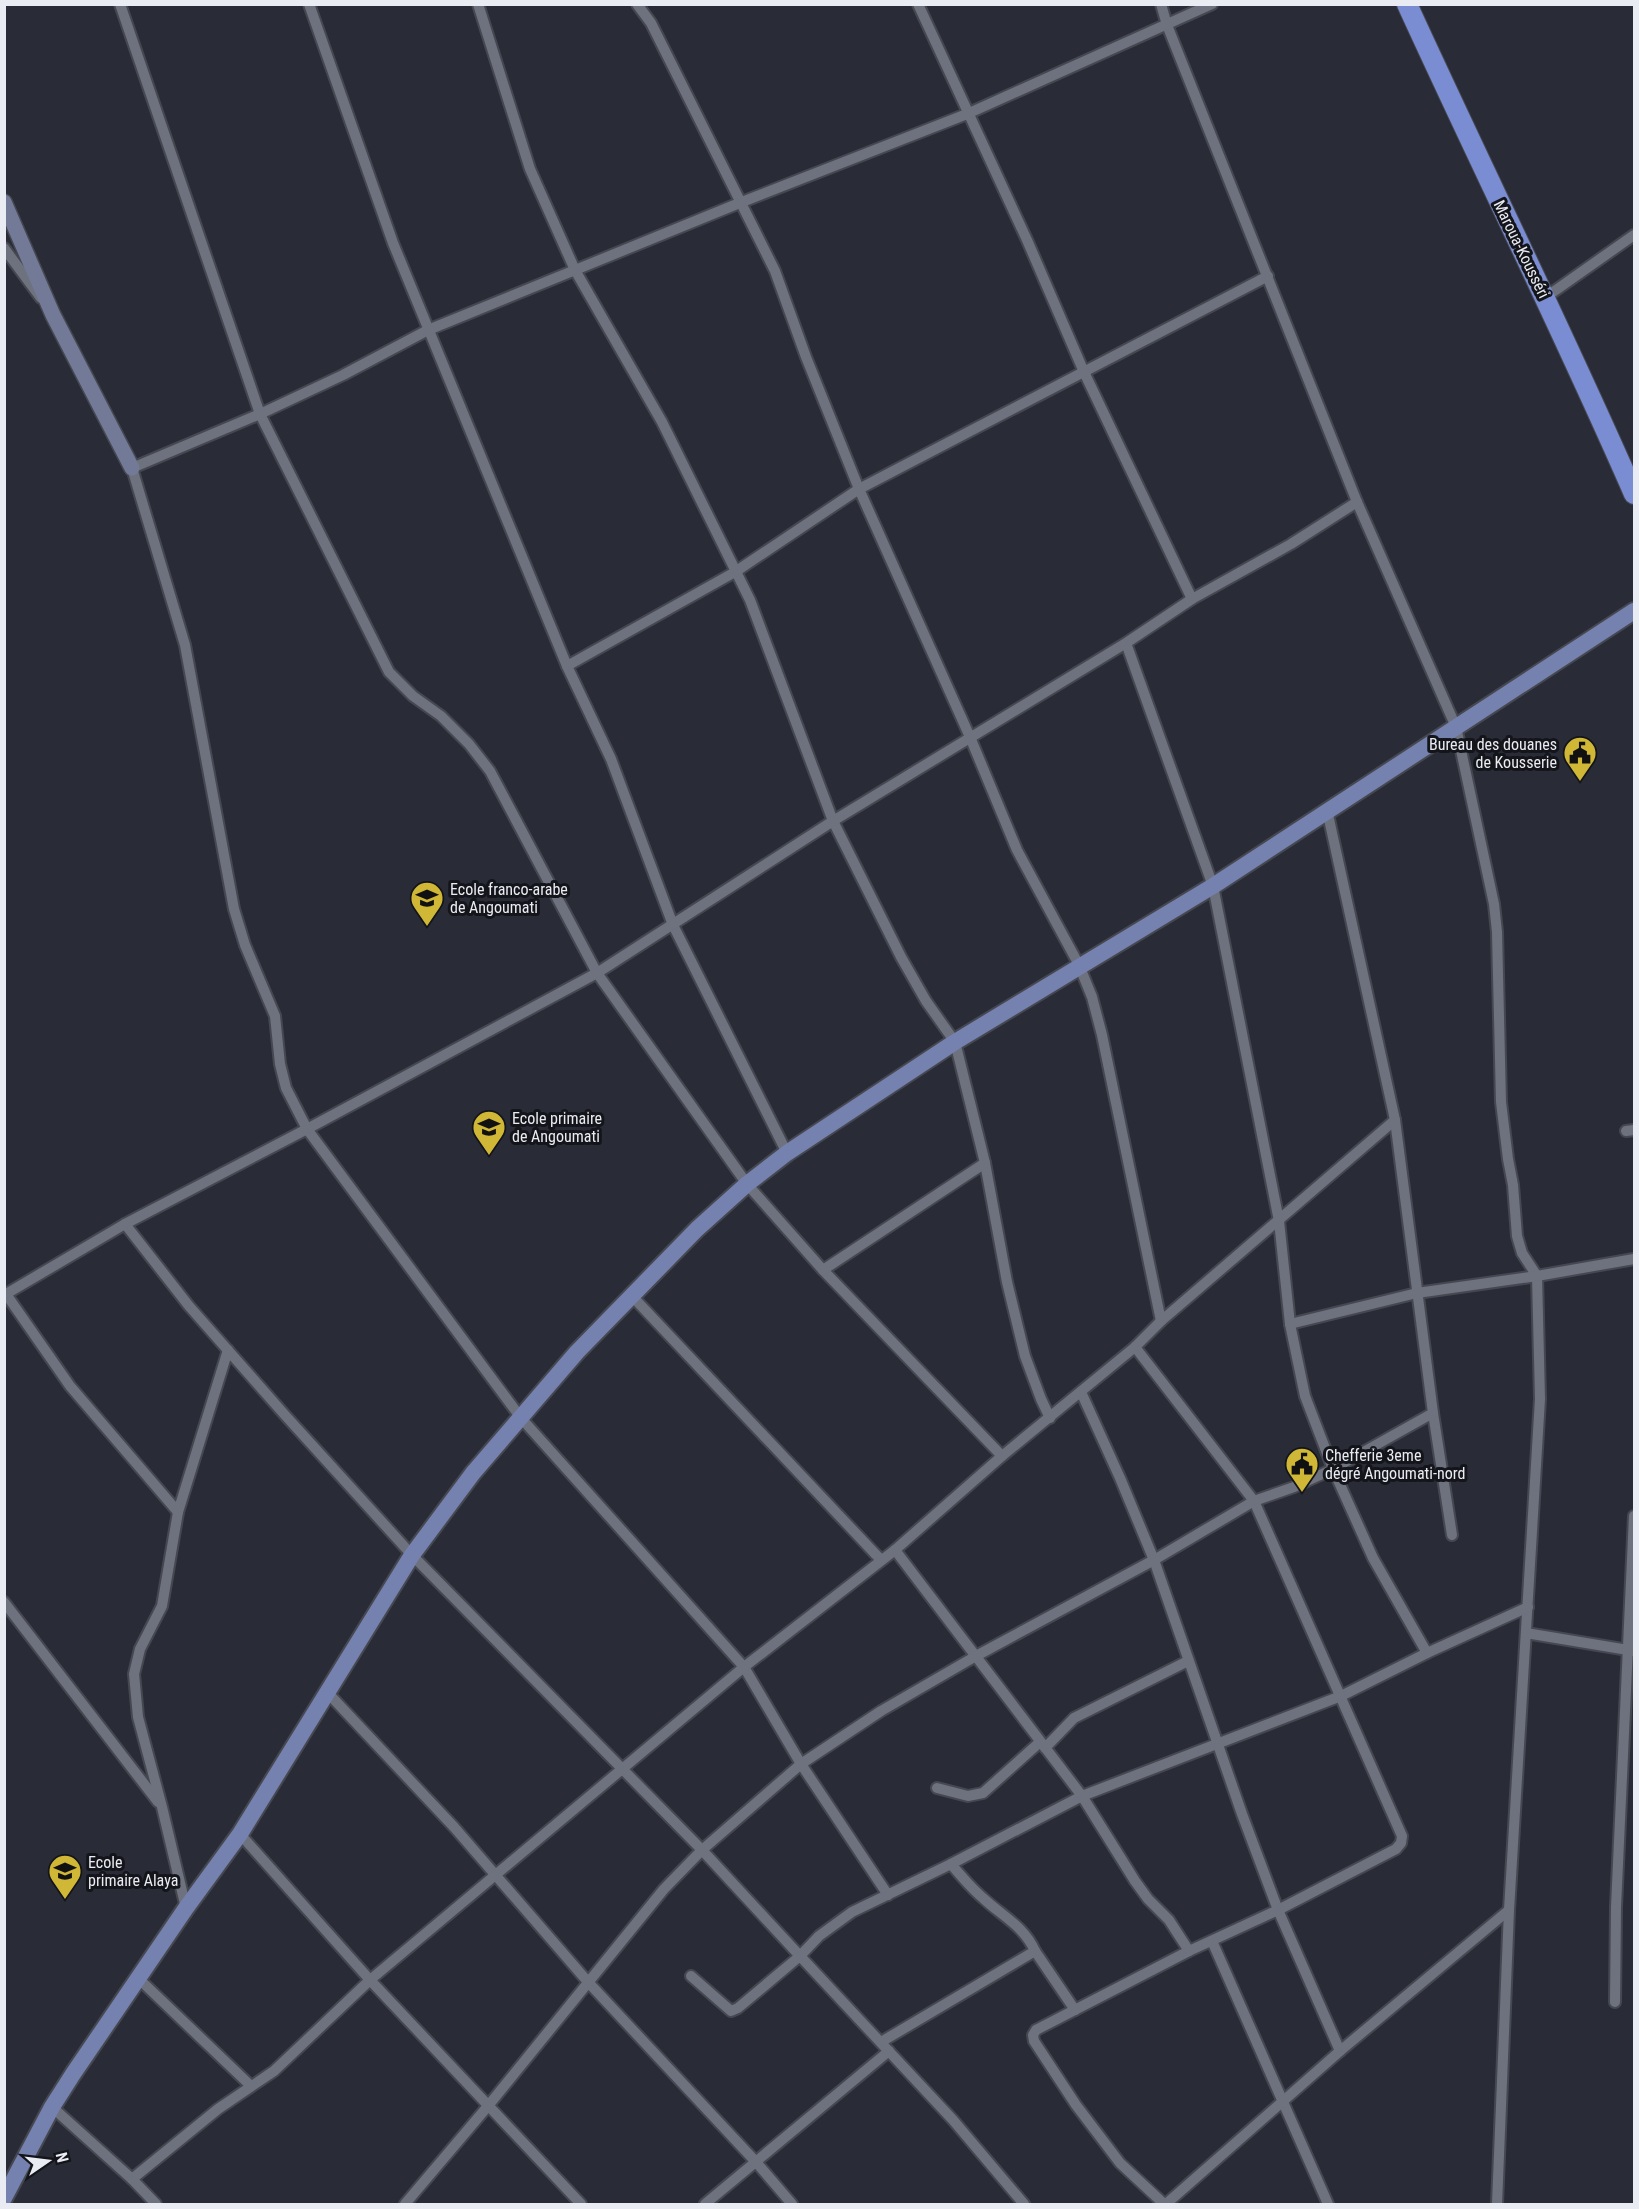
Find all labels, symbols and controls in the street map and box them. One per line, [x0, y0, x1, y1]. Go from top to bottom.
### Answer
street label: Maroua-Kousséri [1490, 197, 1553, 301]
place label: Bureau des douanes de Kousserie [1429, 735, 1557, 772]
public building icon: Bureau des douanes de Kousserie [1562, 735, 1598, 782]
school or university icon: Ecole franco-arabe de Angoumati [409, 880, 445, 927]
place label: Ecole franco-arabe de Angoumati [450, 880, 568, 917]
school or university icon: Ecole primaire de Angoumati [471, 1109, 507, 1156]
place label: Ecole primaire de Angoumati [512, 1109, 602, 1146]
public building icon: Chefferie 3eme dégré Angoumati-nord [1284, 1446, 1320, 1493]
place label: Chefferie 3eme dégré Angoumati-nord [1325, 1446, 1465, 1483]
school or university icon: Ecole primaire Alaya [47, 1853, 83, 1900]
place label: Ecole primaire Alaya [88, 1853, 178, 1890]
north arrow [18, 2131, 78, 2191]
text: N [52, 2150, 72, 2165]

